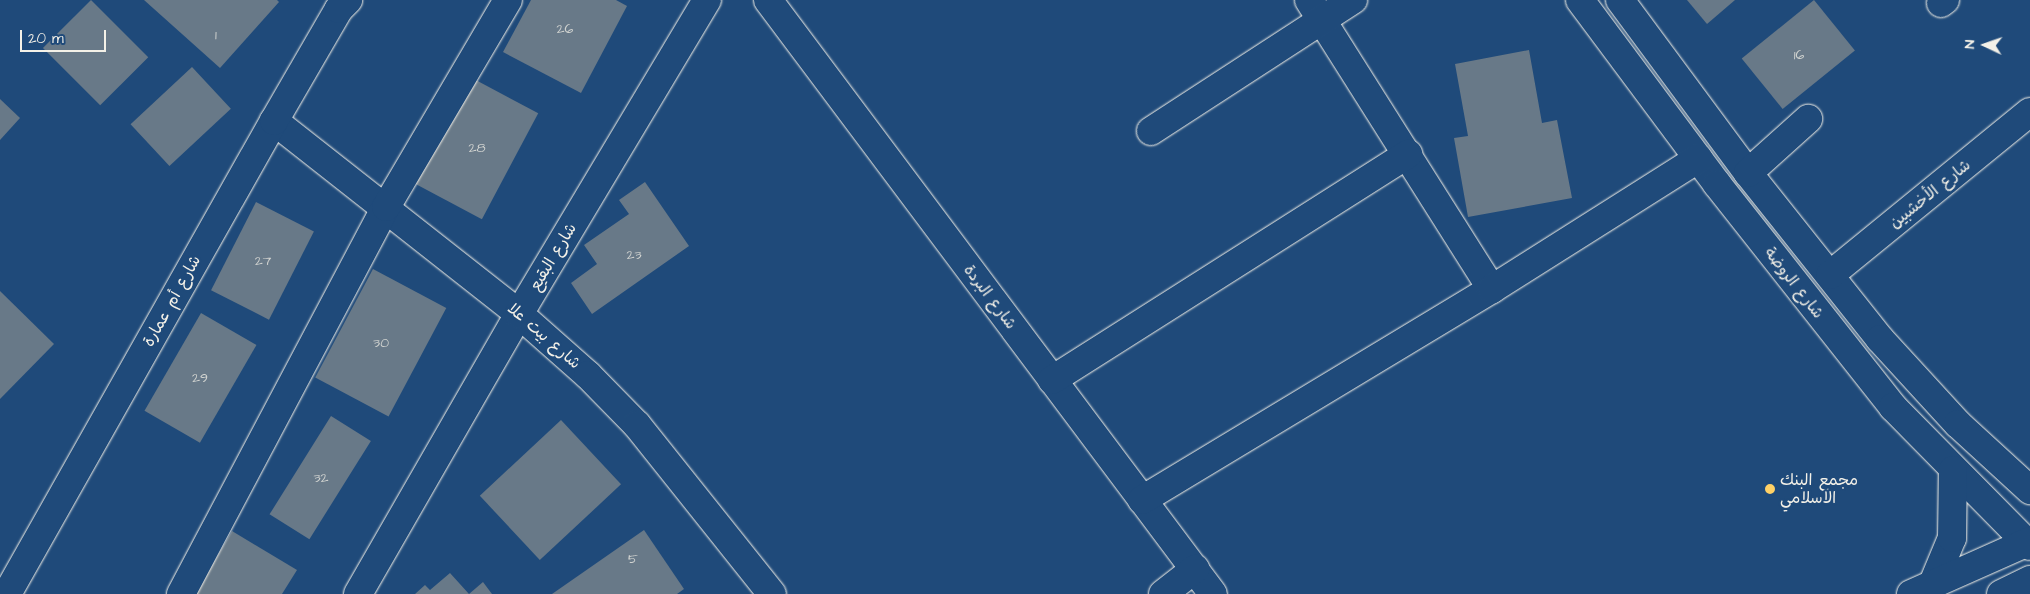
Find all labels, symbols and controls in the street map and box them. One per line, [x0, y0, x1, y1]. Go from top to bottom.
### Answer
scale bar [22, 20, 109, 52]
north arrow [1960, 20, 2010, 70]
house number: 26 [557, 21, 573, 37]
house number: 1 [215, 27, 217, 43]
text: 20 m [28, 28, 64, 49]
text: N [1960, 39, 1980, 49]
house number: 16 [1794, 47, 1804, 63]
house number: 28 [468, 140, 486, 156]
street label: شارع الأخشبين [1885, 155, 1975, 233]
street label: شارع البقيع [525, 220, 581, 294]
street label: شارع الروضة [1760, 244, 1828, 322]
house number: 23 [626, 247, 642, 263]
street label: شارع أم عمارة [139, 252, 205, 350]
house number: 27 [255, 253, 271, 269]
street label: شارع البردة [959, 261, 1021, 333]
street label: شارع بيت علا [504, 299, 584, 373]
house number: 30 [373, 335, 389, 351]
house number: 29 [192, 370, 208, 386]
house number: 32 [313, 470, 329, 486]
place label: مجمع البنك الاسلامي [1780, 470, 1858, 508]
marker: مجمع البنك الاسلامي [1764, 483, 1776, 495]
house number: 5 [628, 551, 638, 567]

